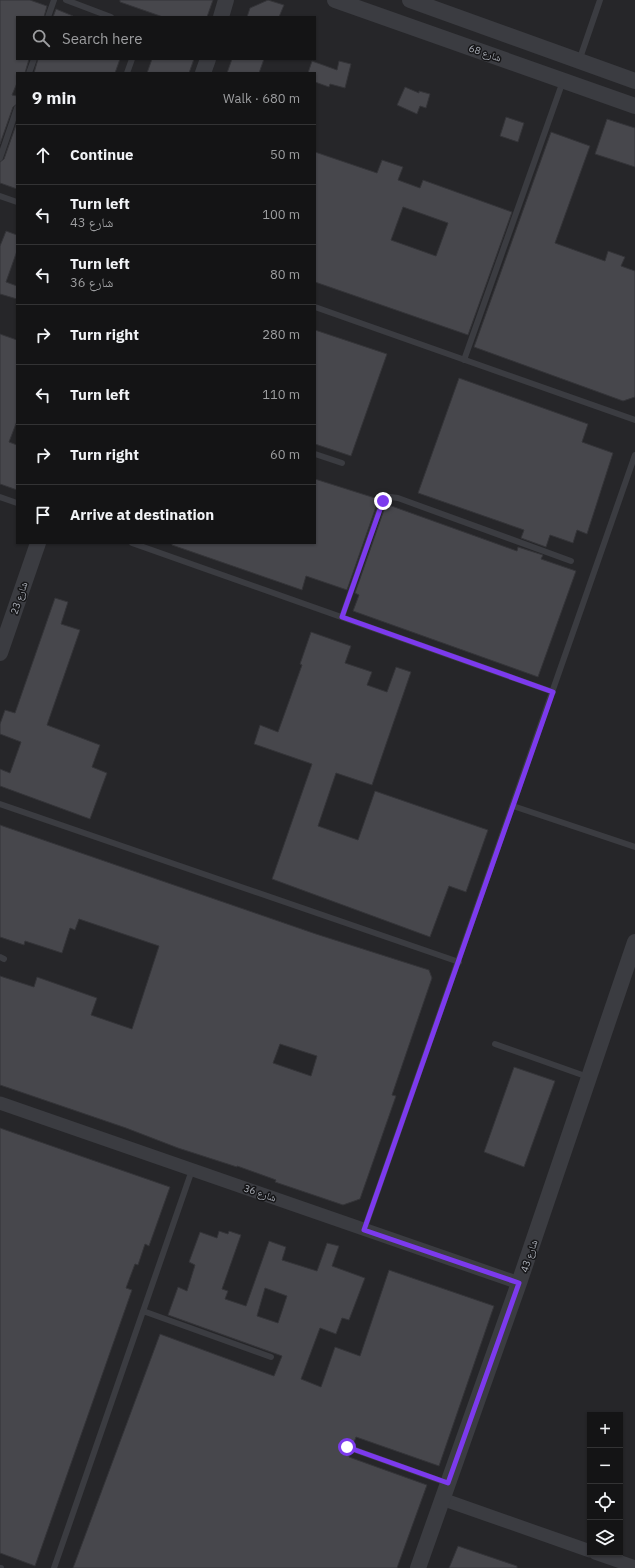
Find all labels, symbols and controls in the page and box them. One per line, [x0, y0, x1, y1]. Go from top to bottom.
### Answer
search box [16, 16, 316, 60]
icon: search [30, 27, 52, 49]
text: Search here [62, 29, 142, 48]
street label: شارع 68 [467, 41, 503, 65]
text: 9 min [32, 87, 76, 109]
text: Walk · 680 m [223, 90, 300, 107]
icon: ahead [32, 144, 54, 166]
text: Continue [70, 145, 134, 164]
text: 50 m [270, 146, 300, 163]
text: Turn left [70, 194, 130, 213]
icon: left [32, 204, 54, 226]
text: 100 m [262, 206, 300, 223]
text: شارع 43 [70, 214, 113, 231]
text: Turn left [70, 254, 130, 273]
icon: left [32, 264, 54, 286]
text: 80 m [270, 266, 300, 283]
text: شارع 36 [70, 274, 113, 291]
icon: right [32, 324, 54, 346]
text: Turn right [70, 325, 139, 344]
text: 280 m [262, 326, 300, 343]
icon: left [32, 384, 54, 406]
text: Turn left [70, 385, 130, 404]
text: 110 m [262, 386, 300, 403]
icon: right [32, 444, 54, 466]
text: Turn right [70, 445, 139, 464]
text: 60 m [270, 446, 300, 463]
route end [374, 492, 392, 510]
icon: arrive [32, 504, 54, 526]
text: Arrive at destination [70, 505, 214, 524]
street label: شارع 23 [7, 580, 31, 616]
street label: شارع 36 [242, 1181, 278, 1205]
street label: شارع 43 [517, 1238, 541, 1274]
map controls [587, 1412, 623, 1556]
button: + [587, 1412, 623, 1448]
route start [338, 1438, 356, 1456]
button: − [587, 1448, 623, 1484]
button: locate [587, 1484, 623, 1520]
button: layers [587, 1520, 623, 1556]

